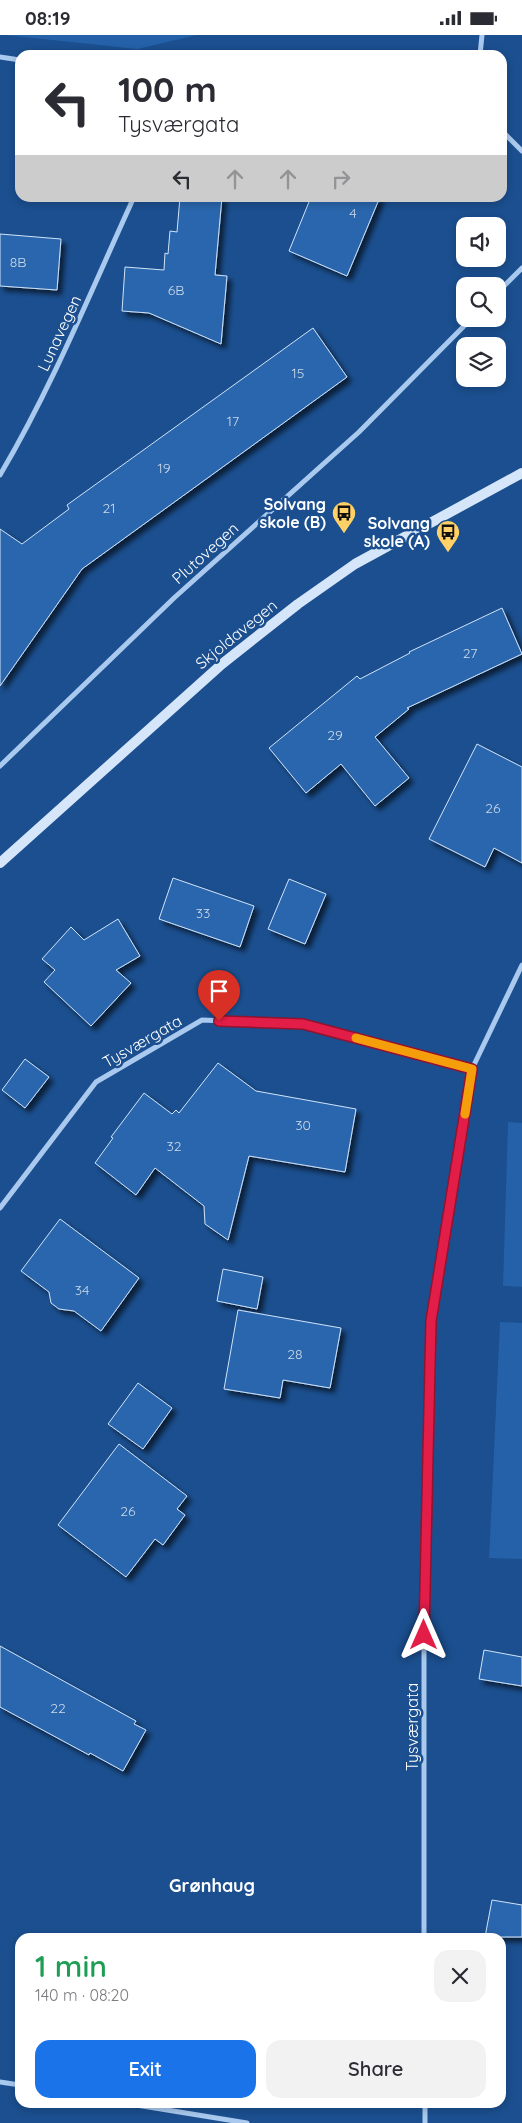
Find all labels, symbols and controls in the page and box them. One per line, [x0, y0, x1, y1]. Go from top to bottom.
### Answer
text: 08:19 [25, 6, 70, 30]
text: 100 m [118, 67, 217, 111]
icon: left [35, 70, 100, 135]
text: Tysværgata [118, 110, 239, 138]
icon: left [168, 165, 196, 193]
icon: ahead [221, 165, 249, 193]
icon: ahead [274, 165, 302, 193]
icon: right [327, 165, 355, 193]
house number: 4 [349, 204, 357, 222]
map controls [456, 217, 506, 387]
button: sound [456, 217, 506, 267]
house number: 8B [10, 253, 26, 271]
button: search [456, 277, 506, 327]
house number: 6B [168, 281, 184, 299]
street label: Lunavegen [33, 292, 85, 374]
button: layers [456, 337, 506, 387]
house number: 15 [292, 364, 304, 382]
house number: 17 [227, 412, 239, 430]
house number: 19 [158, 459, 171, 477]
place label: Solvang skole (B) [260, 494, 326, 532]
house number: 21 [103, 499, 115, 517]
bus stop icon: Solvang skole (B) [331, 500, 357, 534]
place label: Solvang skole (A) [364, 513, 430, 551]
street label: Plutovegen [168, 518, 242, 588]
bus stop icon: Solvang skole (A) [435, 519, 461, 553]
street label: Skjoldavegen [191, 595, 281, 673]
house number: 27 [463, 644, 477, 662]
house number: 29 [327, 726, 343, 744]
house number: 26 [485, 799, 501, 817]
house number: 33 [196, 904, 210, 922]
pin [198, 970, 240, 1021]
icon: arrive [205, 977, 233, 1005]
street label: Tysværgata [99, 1010, 185, 1072]
house number: 30 [295, 1116, 311, 1134]
house number: 32 [166, 1137, 182, 1155]
house number: 34 [75, 1281, 89, 1299]
house number: 28 [287, 1345, 303, 1363]
house number: 26 [120, 1502, 136, 1520]
position arrow [397, 1608, 449, 1660]
street label: Tysværgata [402, 1683, 422, 1771]
house number: 22 [50, 1699, 66, 1717]
district label: Grønhaug [169, 1874, 255, 1897]
text: 1 min [35, 1947, 107, 1985]
button: close [434, 1950, 486, 2002]
text: 140 m · 08:20 [35, 1985, 129, 2005]
button: Exit [35, 2040, 256, 2098]
button: Share [266, 2040, 486, 2098]

